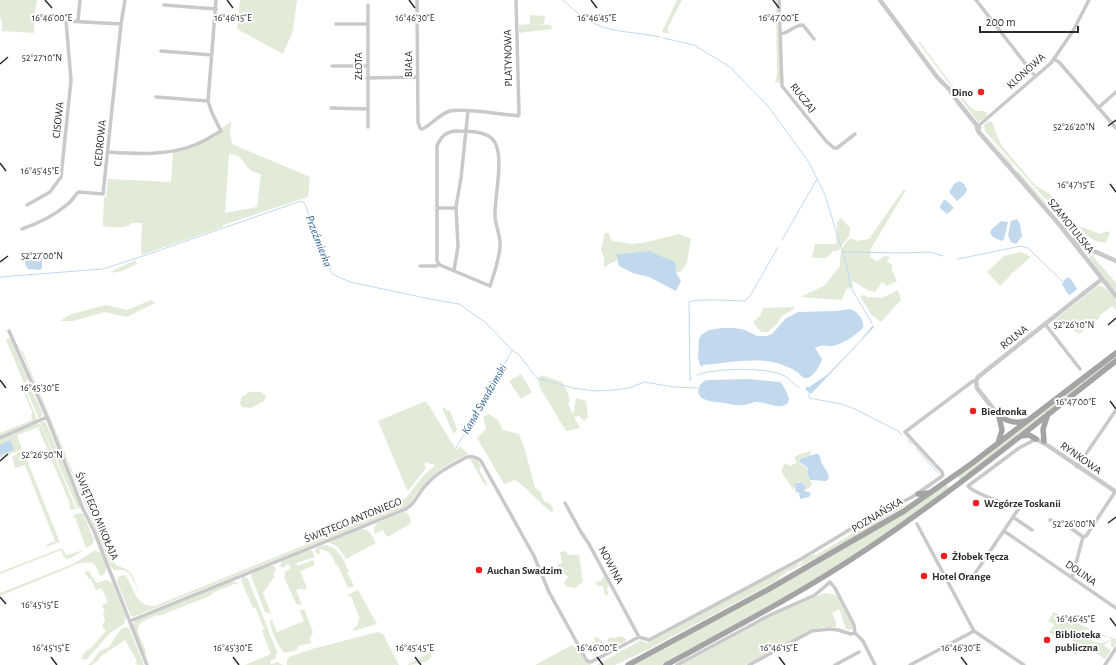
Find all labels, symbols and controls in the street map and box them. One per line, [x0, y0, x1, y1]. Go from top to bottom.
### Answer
scale bar [980, 8, 1078, 34]
text: 16°46'00"E [32, 13, 72, 23]
text: 16°46'15"E [214, 13, 252, 23]
text: 16°46'30"E [395, 13, 435, 23]
text: 16°46'45"E [578, 13, 617, 23]
text: 16°47'00"E [759, 13, 799, 23]
text: 200 m [986, 16, 1016, 28]
street label: PLATYNOWA [502, 29, 514, 87]
street label: BIAŁA [403, 50, 414, 77]
street label: ZŁOTA [353, 51, 364, 80]
street label: KLONOWA [1005, 51, 1048, 91]
text: 52°27'10"N [22, 53, 62, 63]
street label: RUCZAJ [788, 81, 818, 115]
place label: Dino [952, 87, 974, 98]
marker: Dino [976, 87, 986, 97]
street label: CISOWA [51, 101, 65, 139]
street label: CEDROWA [92, 118, 108, 167]
text: 52°26'20"N [1053, 122, 1095, 132]
text: 16°45'45"E [21, 166, 59, 176]
text: 16°47'15"E [1058, 180, 1095, 190]
street label: SZAMOTULSKA [1046, 197, 1097, 256]
water label: Przeźmierka [304, 213, 334, 269]
text: 52°27'00"N [21, 251, 63, 261]
text: 52°26'10"N [1054, 320, 1094, 330]
street label: ROLNA [998, 323, 1030, 351]
water label: Kanał Swadzimski [459, 362, 509, 436]
text: 16°45'30"E [21, 383, 60, 393]
text: 16°47'00"E [1056, 397, 1096, 407]
marker: Biedronka [968, 406, 978, 416]
place label: Biedronka [981, 406, 1028, 417]
street label: RYNKOWA [1058, 440, 1104, 477]
text: 52°26'50"N [21, 450, 63, 460]
street label: ŚWIĘTEGO MIKOŁAJA [73, 470, 122, 562]
street label: ŚWIĘTEGO ANTONIEGO [302, 494, 403, 545]
street label: POZNAŃSKA [849, 494, 905, 535]
marker: Wzgórze Toskanii [971, 498, 981, 508]
place label: Wzgórze Toskanii [984, 498, 1061, 509]
text: 52°26'00"N [1053, 519, 1095, 529]
street label: NOWINA [597, 544, 626, 586]
marker: Żłobek Tęcza [939, 551, 949, 561]
place label: Żłobek Tęcza [952, 551, 1010, 562]
street label: DOLINA [1063, 558, 1099, 588]
marker: Auchan Swadzim [474, 565, 484, 575]
place label: Auchan Swadzim [487, 565, 562, 576]
marker: Hotel Orange [919, 571, 929, 581]
place label: Hotel Orange [932, 571, 991, 582]
text: 16°45'15"E [22, 600, 59, 610]
text: 16°46'45"E [1057, 614, 1096, 624]
place label: Biblioteka publiczna [1055, 629, 1101, 653]
marker: Biblioteka publiczna [1042, 635, 1052, 645]
text: 16°45'15"E [33, 643, 70, 653]
text: 16°45'30"E [214, 643, 253, 653]
text: 16°45'45"E [396, 643, 434, 653]
text: 16°46'00"E [577, 643, 617, 653]
text: 16°46'15"E [760, 643, 798, 653]
text: 16°46'30"E [941, 643, 981, 653]

